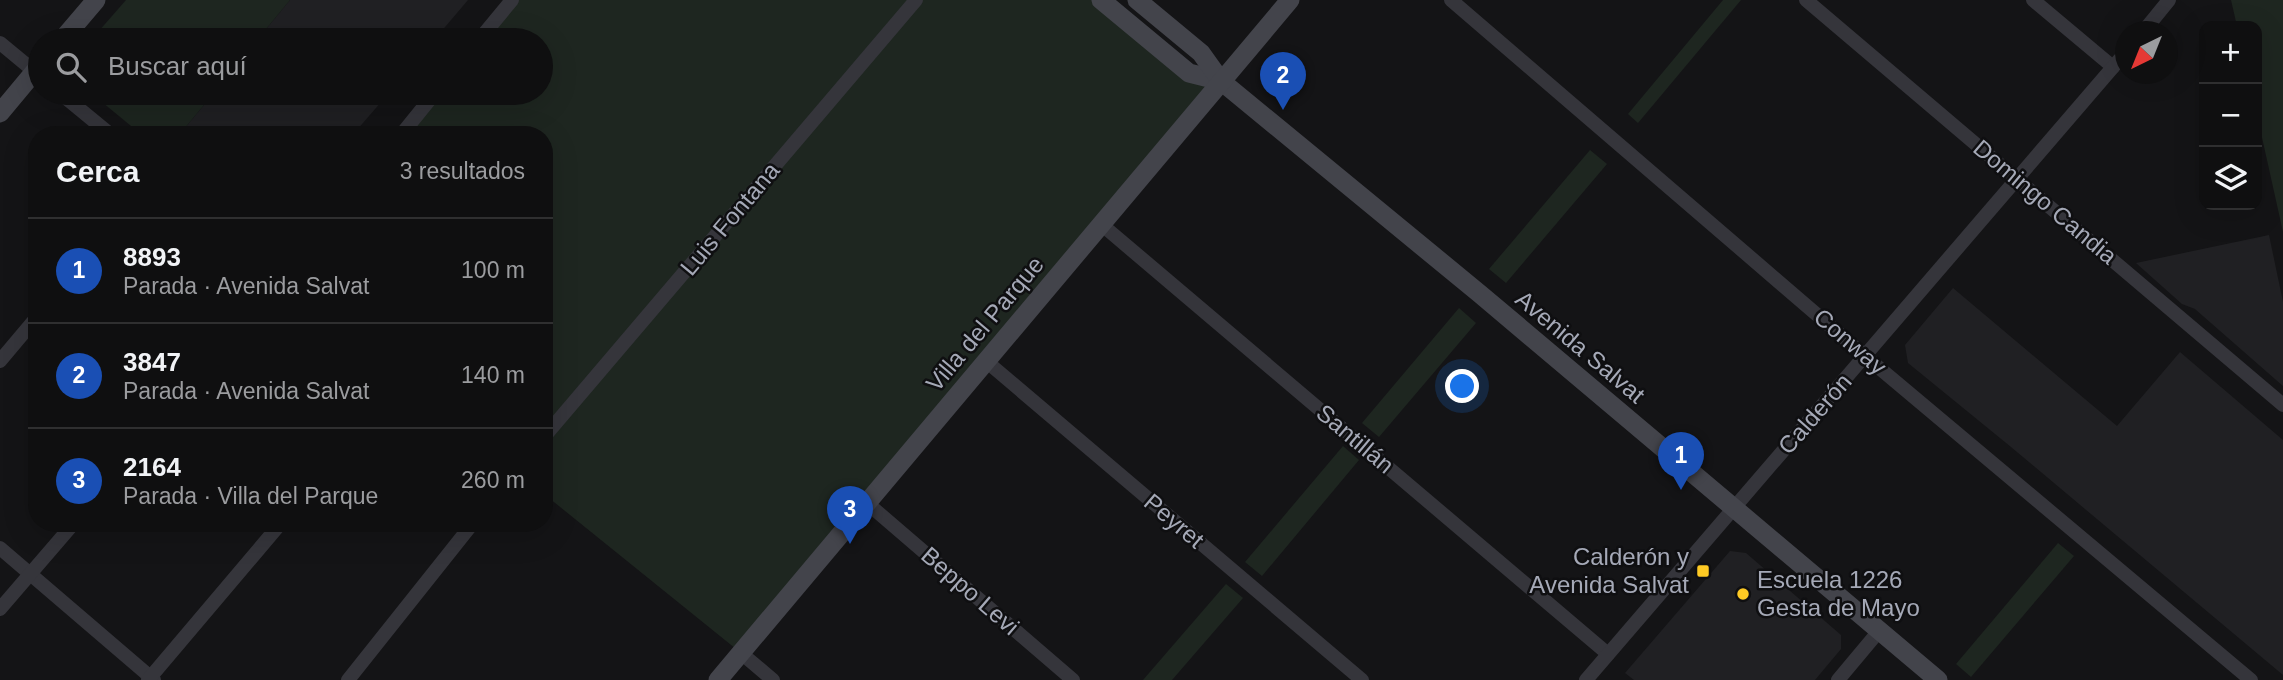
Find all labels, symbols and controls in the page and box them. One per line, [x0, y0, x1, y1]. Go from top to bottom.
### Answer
north arrow [2115, 21, 2178, 84]
map controls [2199, 21, 2262, 210]
button: + [2199, 21, 2262, 84]
search box [28, 28, 553, 105]
icon: search [52, 48, 90, 86]
text: Buscar aquí [108, 51, 247, 81]
pin: 2 [1260, 52, 1306, 110]
button: − [2199, 84, 2262, 147]
street label: Domingo Candia [1968, 134, 2123, 270]
button: layers [2199, 147, 2262, 210]
text: Cerca [56, 155, 139, 188]
street label: Luis Fontana [675, 156, 785, 281]
text: 3 resultados [400, 158, 525, 184]
text: 8893 [123, 242, 181, 272]
street label: Villa del Parque [920, 251, 1049, 397]
text: 1 [73, 257, 85, 283]
text: 100 m [461, 257, 525, 283]
text: Parada · Avenida Salvat [123, 273, 369, 299]
street label: Avenida Salvat [1510, 285, 1650, 408]
street label: Conway [1809, 303, 1892, 380]
text: 3847 [123, 347, 181, 377]
text: 2 [73, 362, 85, 388]
text: 140 m [461, 362, 525, 388]
street label: Calderón [1772, 368, 1857, 459]
your location [1445, 369, 1479, 403]
text: Parada · Avenida Salvat [123, 378, 369, 404]
street label: Santillán [1311, 399, 1399, 479]
pin: 1 [1658, 432, 1704, 490]
text: 2164 [123, 452, 181, 482]
text: 3 [73, 467, 85, 493]
text: 260 m [461, 467, 525, 493]
text: Parada · Villa del Parque [123, 483, 378, 509]
pin: 3 [827, 486, 873, 544]
street label: Peyret [1139, 488, 1210, 553]
street label: Beppo Levi [916, 541, 1025, 640]
place label: Calderón y Avenida Salvat [1529, 543, 1689, 598]
marker: Calderón y Avenida Salvat [1695, 563, 1711, 579]
place label: Escuela 1226 Gesta de Mayo [1757, 566, 1920, 621]
marker: Escuela 1226 Gesta de Mayo [1735, 586, 1751, 602]

